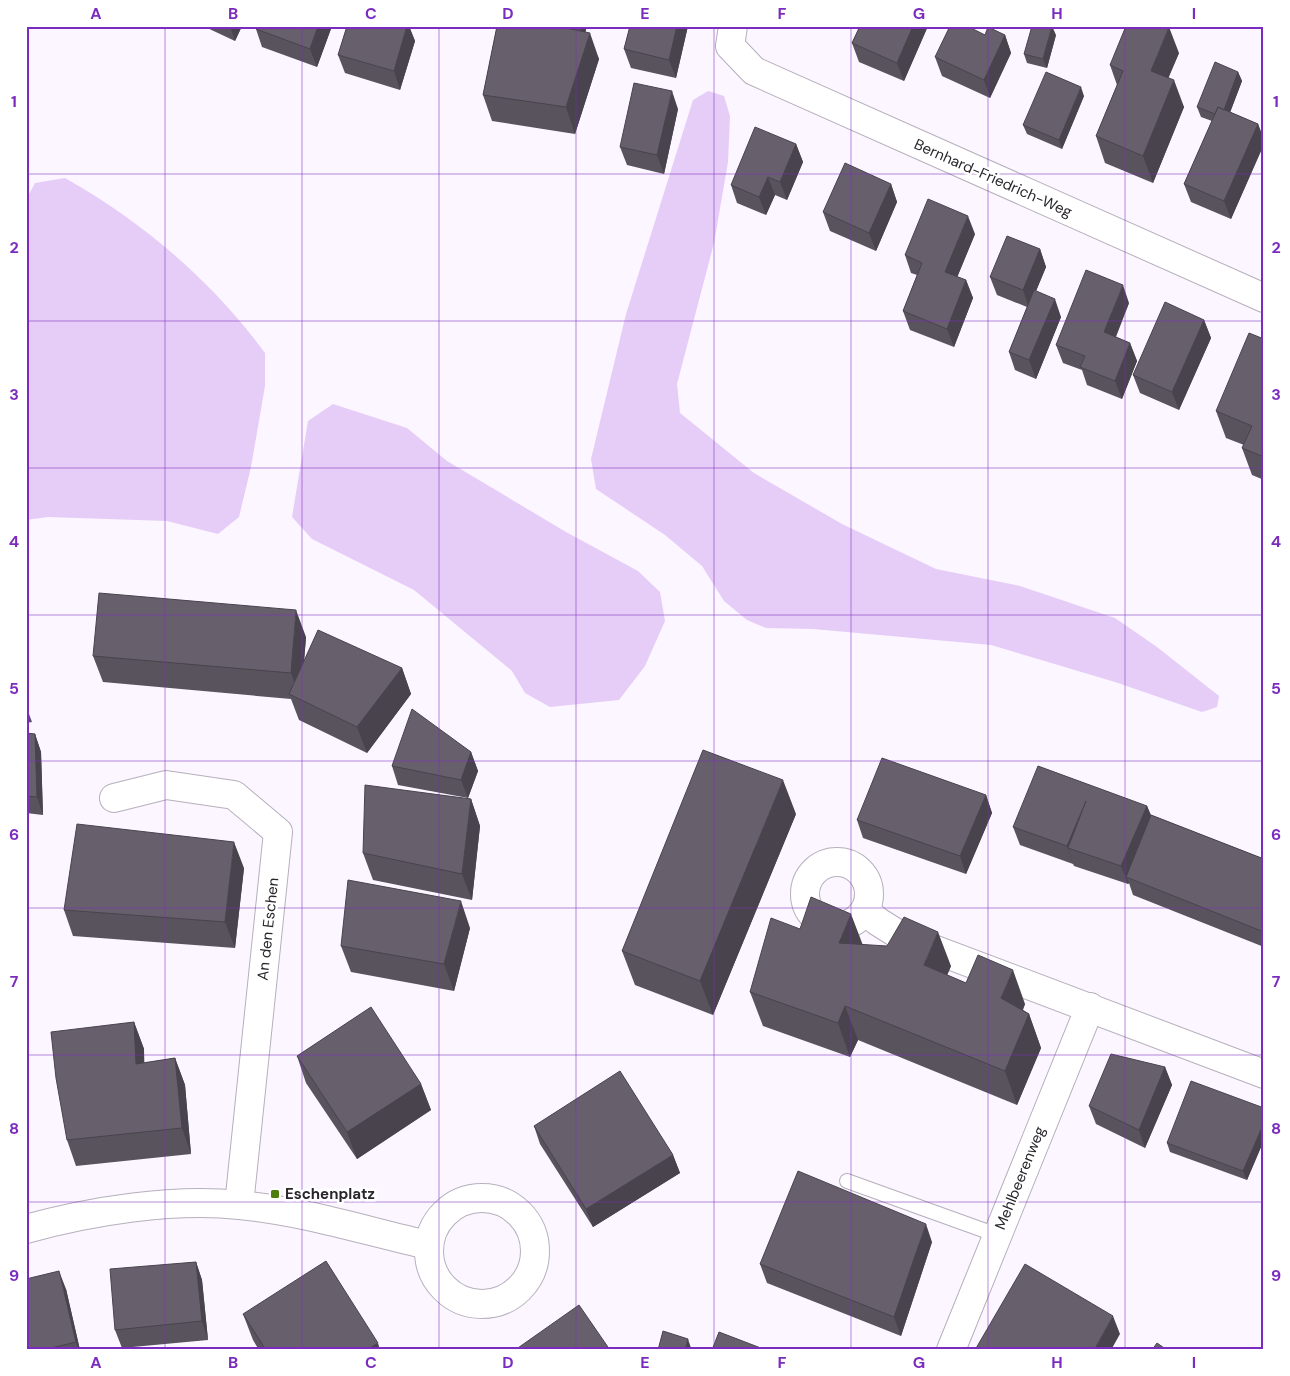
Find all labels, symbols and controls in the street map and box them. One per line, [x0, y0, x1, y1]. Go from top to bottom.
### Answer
text: A [90, 3, 102, 24]
text: B [228, 3, 238, 24]
text: C [365, 3, 377, 24]
text: D [502, 3, 514, 24]
text: E [640, 3, 650, 24]
text: F [778, 3, 787, 24]
text: G [913, 3, 925, 24]
text: H [1051, 3, 1063, 24]
text: I [1192, 3, 1196, 24]
text: 1 [11, 91, 17, 112]
text: 1 [1273, 91, 1279, 112]
street label: Bernhard-Friedrich-Weg [911, 134, 1075, 222]
text: 2 [9, 237, 19, 258]
text: 2 [1271, 237, 1281, 258]
text: 3 [9, 384, 19, 405]
text: 3 [1271, 384, 1281, 405]
text: 4 [9, 531, 19, 552]
text: 4 [1271, 531, 1281, 552]
text: 5 [9, 678, 19, 699]
text: 5 [1271, 678, 1281, 699]
text: 6 [9, 824, 19, 845]
text: 6 [1271, 824, 1281, 845]
street label: An den Eschen [253, 877, 283, 981]
text: 7 [10, 971, 19, 992]
text: 7 [1272, 971, 1281, 992]
text: 8 [9, 1118, 19, 1139]
text: 8 [1271, 1118, 1281, 1139]
street label: Mehlbeerenweg [990, 1123, 1050, 1233]
place label: Eschenplatz [285, 1184, 375, 1204]
marker: Eschenplatz [269, 1188, 281, 1200]
text: 9 [9, 1265, 19, 1286]
text: 9 [1271, 1265, 1281, 1286]
text: A [90, 1352, 102, 1373]
text: B [228, 1352, 238, 1373]
text: C [365, 1352, 377, 1373]
text: D [502, 1352, 514, 1373]
text: E [640, 1352, 650, 1373]
text: F [778, 1352, 787, 1373]
text: G [913, 1352, 925, 1373]
text: H [1051, 1352, 1063, 1373]
text: I [1192, 1352, 1196, 1373]

